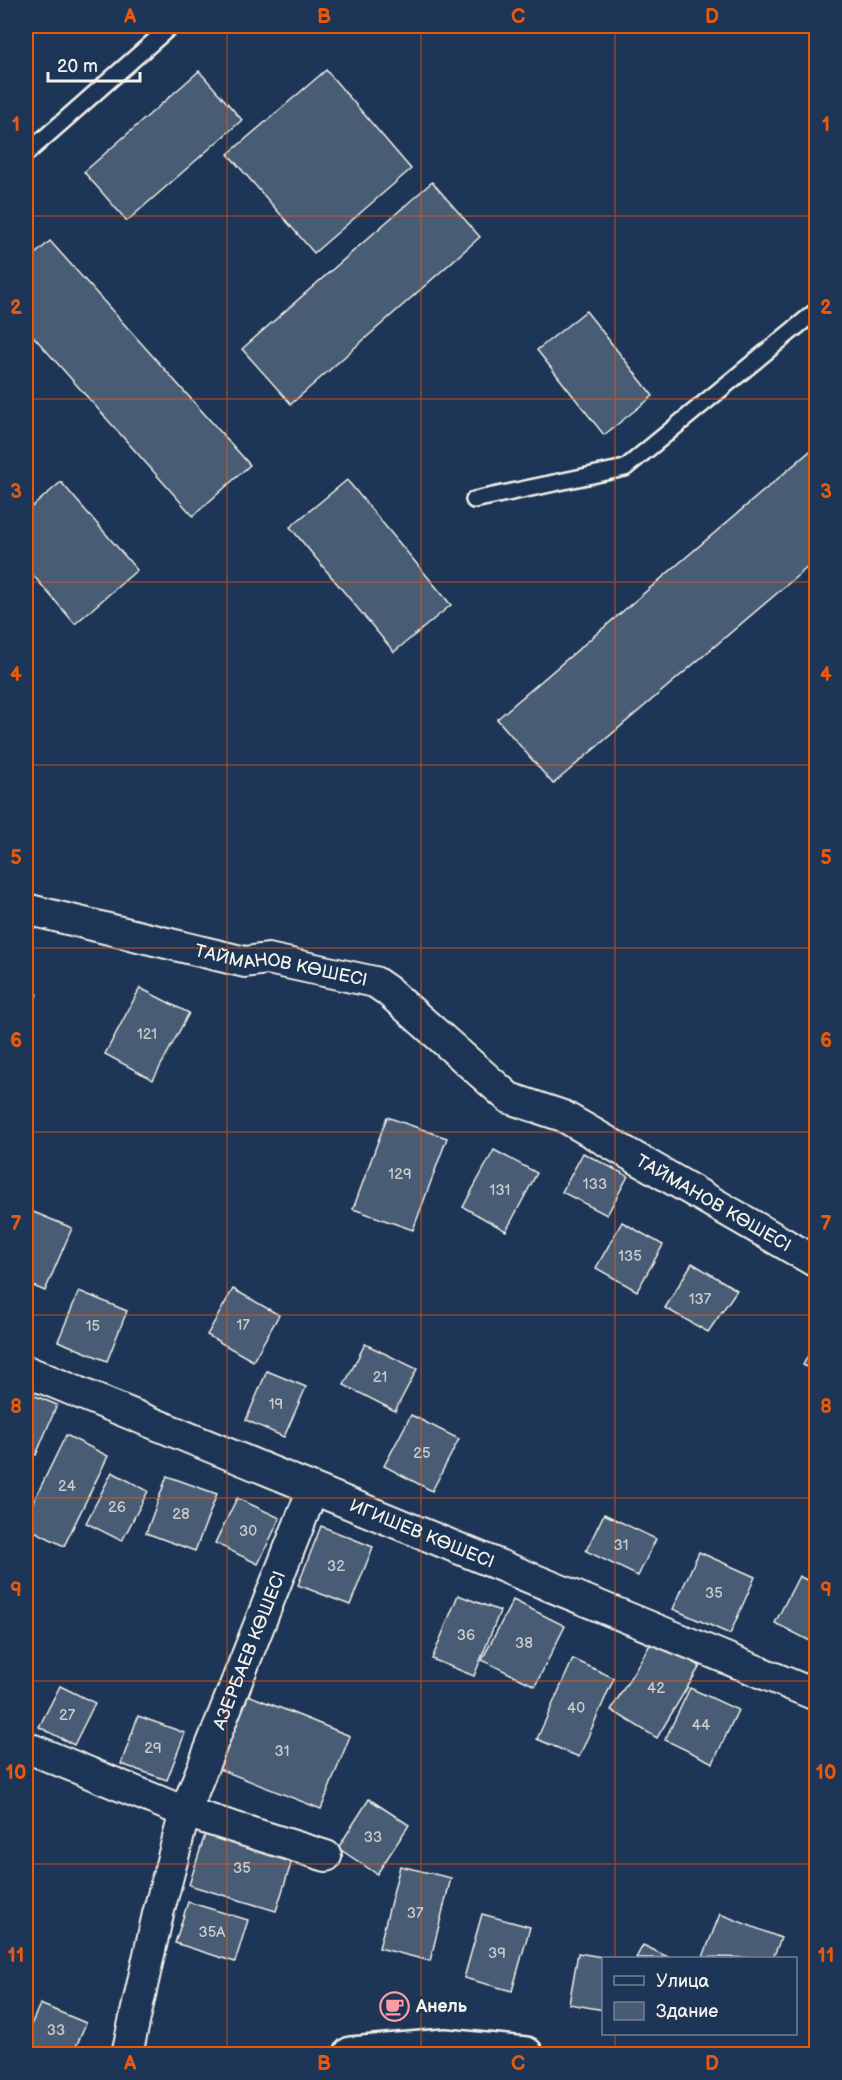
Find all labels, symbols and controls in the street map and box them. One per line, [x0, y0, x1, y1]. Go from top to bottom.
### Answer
text: A [123, 5, 137, 29]
text: B [317, 5, 331, 29]
text: C [511, 5, 525, 29]
text: D [705, 5, 719, 29]
scale bar [48, 45, 140, 83]
text: 20 m [57, 56, 98, 77]
text: 1 [12, 113, 20, 137]
text: 1 [822, 113, 830, 137]
text: 2 [10, 296, 22, 320]
text: 2 [820, 296, 832, 320]
text: 3 [10, 480, 22, 504]
text: 3 [820, 480, 832, 504]
text: 4 [10, 663, 22, 687]
text: 4 [820, 663, 832, 687]
text: 5 [10, 846, 22, 870]
text: 5 [820, 846, 832, 870]
street label: ТАЙМАНОВ КӨШЕСІ [193, 940, 369, 991]
house number: 121 [137, 1025, 157, 1044]
text: 6 [10, 1029, 22, 1053]
text: 6 [820, 1029, 832, 1053]
street label: ТАЙМАНОВ КӨШЕСІ [632, 1150, 795, 1256]
house number: 129 [388, 1165, 412, 1184]
house number: 133 [583, 1175, 607, 1194]
house number: 131 [490, 1181, 510, 1200]
text: 7 [10, 1212, 22, 1236]
text: 7 [820, 1212, 832, 1236]
house number: 135 [618, 1247, 642, 1266]
house number: 137 [689, 1290, 712, 1309]
house number: 17 [236, 1316, 250, 1335]
house number: 15 [86, 1317, 100, 1336]
house number: 21 [373, 1368, 387, 1387]
text: 8 [10, 1395, 22, 1419]
house number: 19 [269, 1395, 283, 1414]
text: 8 [820, 1395, 832, 1419]
house number: 25 [413, 1444, 431, 1463]
house number: 24 [58, 1477, 76, 1496]
street label: ИГИШЕВ КӨШЕСІ [346, 1495, 497, 1573]
house number: 26 [108, 1498, 126, 1517]
house number: 28 [172, 1505, 190, 1524]
house number: 30 [239, 1522, 257, 1541]
house number: 31 [613, 1536, 629, 1555]
house number: 32 [327, 1557, 345, 1576]
street label: АЗЕРБАЕВ КӨШЕСІ [208, 1568, 290, 1733]
text: 9 [10, 1578, 22, 1602]
text: 9 [820, 1578, 832, 1602]
house number: 35 [705, 1584, 723, 1603]
house number: 36 [457, 1626, 475, 1645]
house number: 38 [515, 1634, 533, 1653]
house number: 42 [647, 1679, 665, 1698]
house number: 40 [567, 1699, 585, 1718]
house number: 27 [59, 1706, 76, 1725]
house number: 44 [692, 1716, 710, 1735]
house number: 29 [144, 1739, 162, 1758]
house number: 31 [274, 1742, 290, 1761]
text: 10 [6, 1761, 26, 1785]
text: 10 [816, 1761, 836, 1785]
house number: 33 [364, 1828, 382, 1847]
house number: 35 [233, 1859, 251, 1878]
house number: 37 [407, 1904, 424, 1923]
house number: 35А [199, 1923, 226, 1942]
text: 11 [8, 1944, 24, 1968]
house number: 39 [488, 1944, 506, 1963]
text: 11 [818, 1944, 834, 1968]
legend [602, 1957, 797, 2035]
text: Улица [656, 1971, 710, 1992]
cafe icon: Анель [379, 1990, 411, 2022]
place label: Анель [415, 1996, 468, 2017]
text: Здание [656, 2001, 718, 2022]
house number: 33 [47, 2021, 65, 2040]
text: A [123, 2052, 137, 2076]
text: B [317, 2052, 331, 2076]
text: C [511, 2052, 525, 2076]
text: D [705, 2052, 719, 2076]

